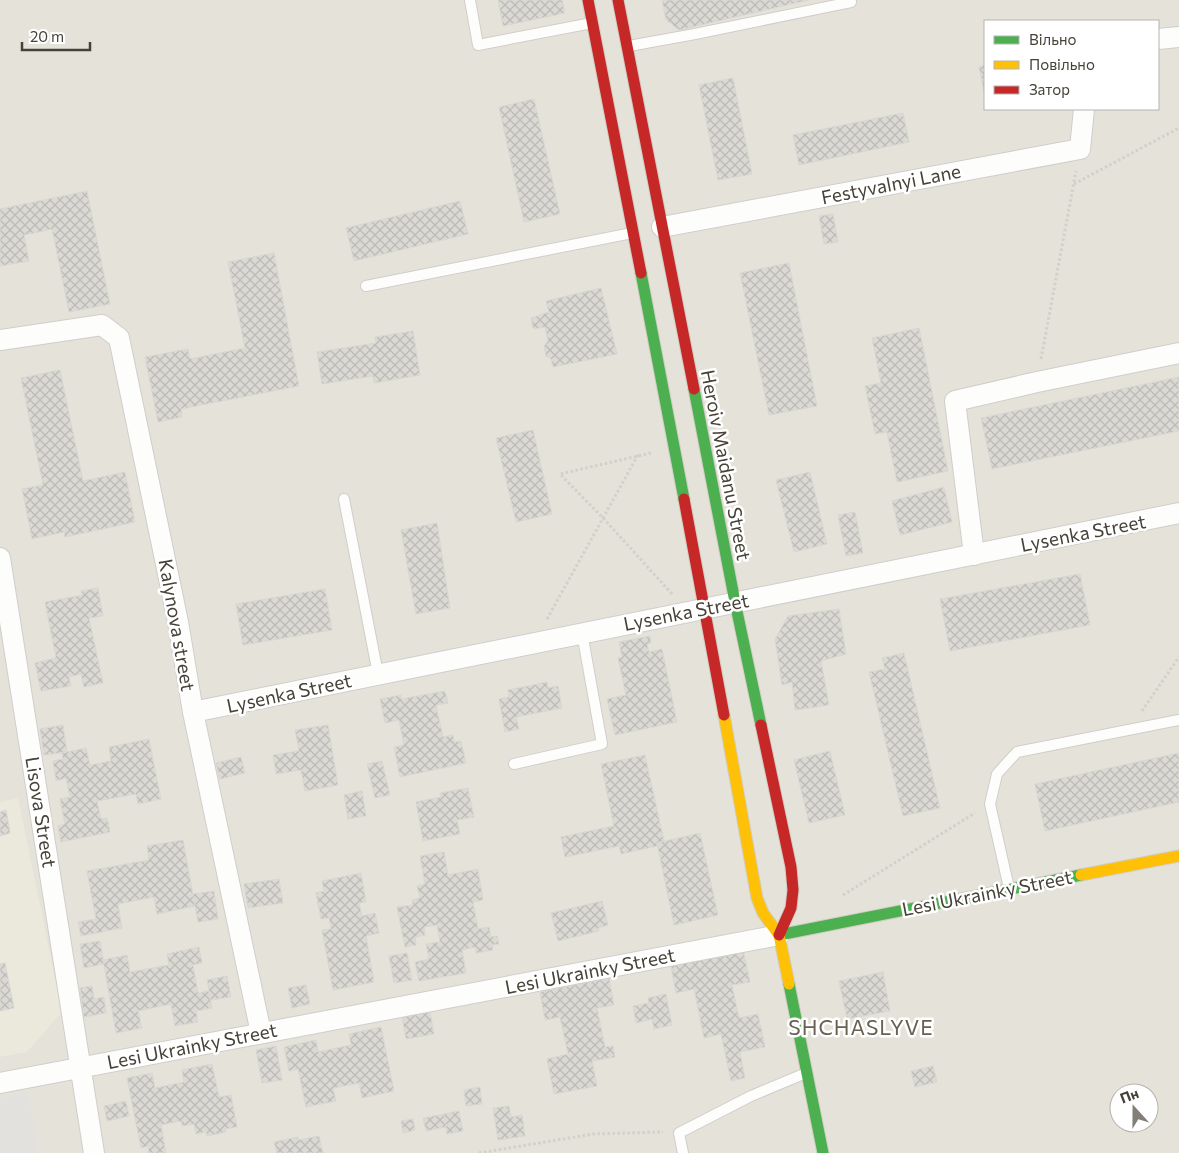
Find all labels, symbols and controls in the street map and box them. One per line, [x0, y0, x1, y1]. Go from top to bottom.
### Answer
scale bar [22, 20, 90, 52]
legend [984, 20, 1159, 110]
text: 20 m [30, 27, 64, 45]
text: Вільно [1029, 30, 1076, 48]
text: Повільно [1029, 55, 1095, 73]
text: Затор [1029, 80, 1070, 98]
street label: Festyvalnyi Lane [819, 159, 963, 208]
street label: Heroiv Maidanu Street [697, 368, 756, 562]
street label: Lysenka Street [1018, 509, 1148, 556]
street label: Kalynova street [155, 557, 200, 693]
street label: Lysenka Street [621, 588, 751, 635]
street label: Lysenka Street [224, 668, 354, 717]
street label: Lisova Street [21, 755, 62, 869]
street label: Lesi Ukrainky Street [900, 865, 1074, 920]
street label: Lesi Ukrainky Street [503, 943, 677, 998]
district label: SHCHASLYVE [788, 1014, 934, 1039]
street label: Lesi Ukrainky Street [105, 1018, 279, 1073]
north arrow [1109, 1083, 1159, 1133]
text: Пн [1117, 1084, 1141, 1107]

